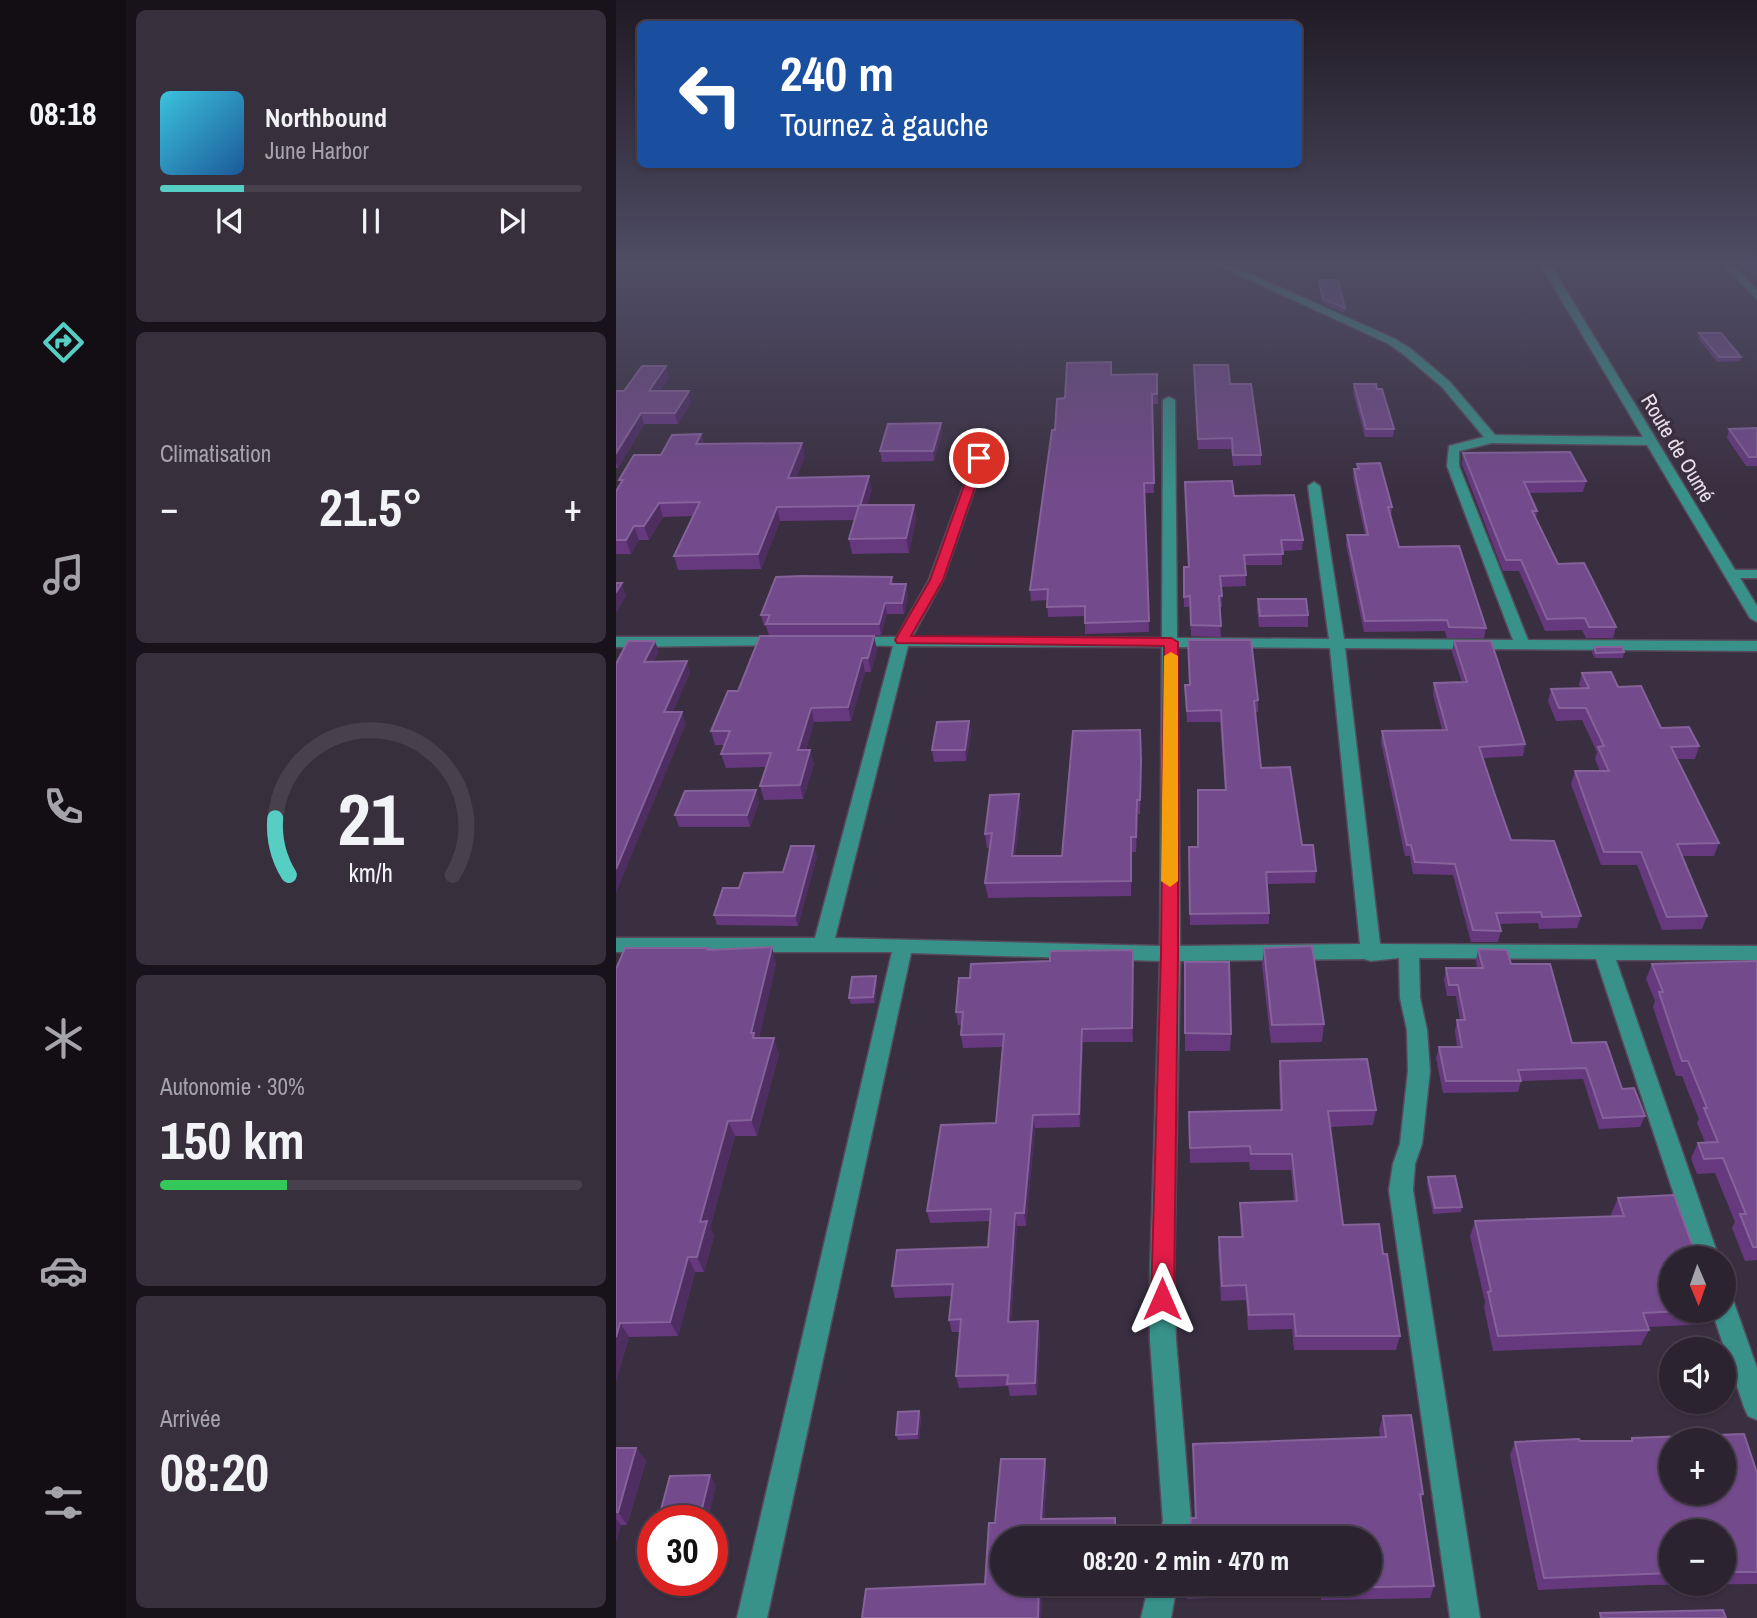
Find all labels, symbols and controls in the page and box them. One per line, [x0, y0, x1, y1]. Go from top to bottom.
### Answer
text: 240 m [780, 40, 894, 106]
icon: left [665, 49, 756, 140]
text: 08:18 [29, 92, 97, 135]
text: Northbound [265, 100, 387, 135]
text: Tournez à gauche [780, 103, 989, 146]
text: June Harbor [265, 135, 369, 166]
icon: previous [211, 202, 249, 240]
icon: pause [352, 202, 390, 240]
icon: next [493, 202, 531, 240]
icon: directions [39, 318, 88, 367]
street label: Route de Oumé [1634, 388, 1722, 508]
pin [949, 428, 1009, 488]
text: Climatisation [160, 438, 271, 469]
icon: arrive [960, 439, 998, 477]
text: 21.5° [319, 472, 423, 542]
text: − [160, 482, 178, 533]
text: + [564, 482, 582, 533]
icon: music [39, 550, 88, 599]
text: 21 [338, 770, 405, 868]
icon: phone [39, 782, 88, 831]
text: km/h [349, 856, 393, 890]
icon: climate [39, 1014, 88, 1063]
text: Autonomie · 30% [160, 1071, 305, 1102]
text: 150 km [160, 1105, 305, 1175]
icon: car [39, 1246, 88, 1295]
north arrow [1659, 1246, 1736, 1323]
map controls [1659, 1246, 1736, 1596]
position arrow [1125, 1262, 1199, 1336]
button: sound [1659, 1337, 1736, 1414]
text: Arrivée [160, 1403, 221, 1434]
button: + [1659, 1428, 1736, 1505]
text: 08:20 [160, 1437, 269, 1507]
icon: filters [39, 1478, 88, 1527]
speed limit sign: 30 [637, 1505, 728, 1596]
button: − [1659, 1519, 1736, 1596]
text: 08:20 · 2 min · 470 m [1083, 1543, 1289, 1578]

